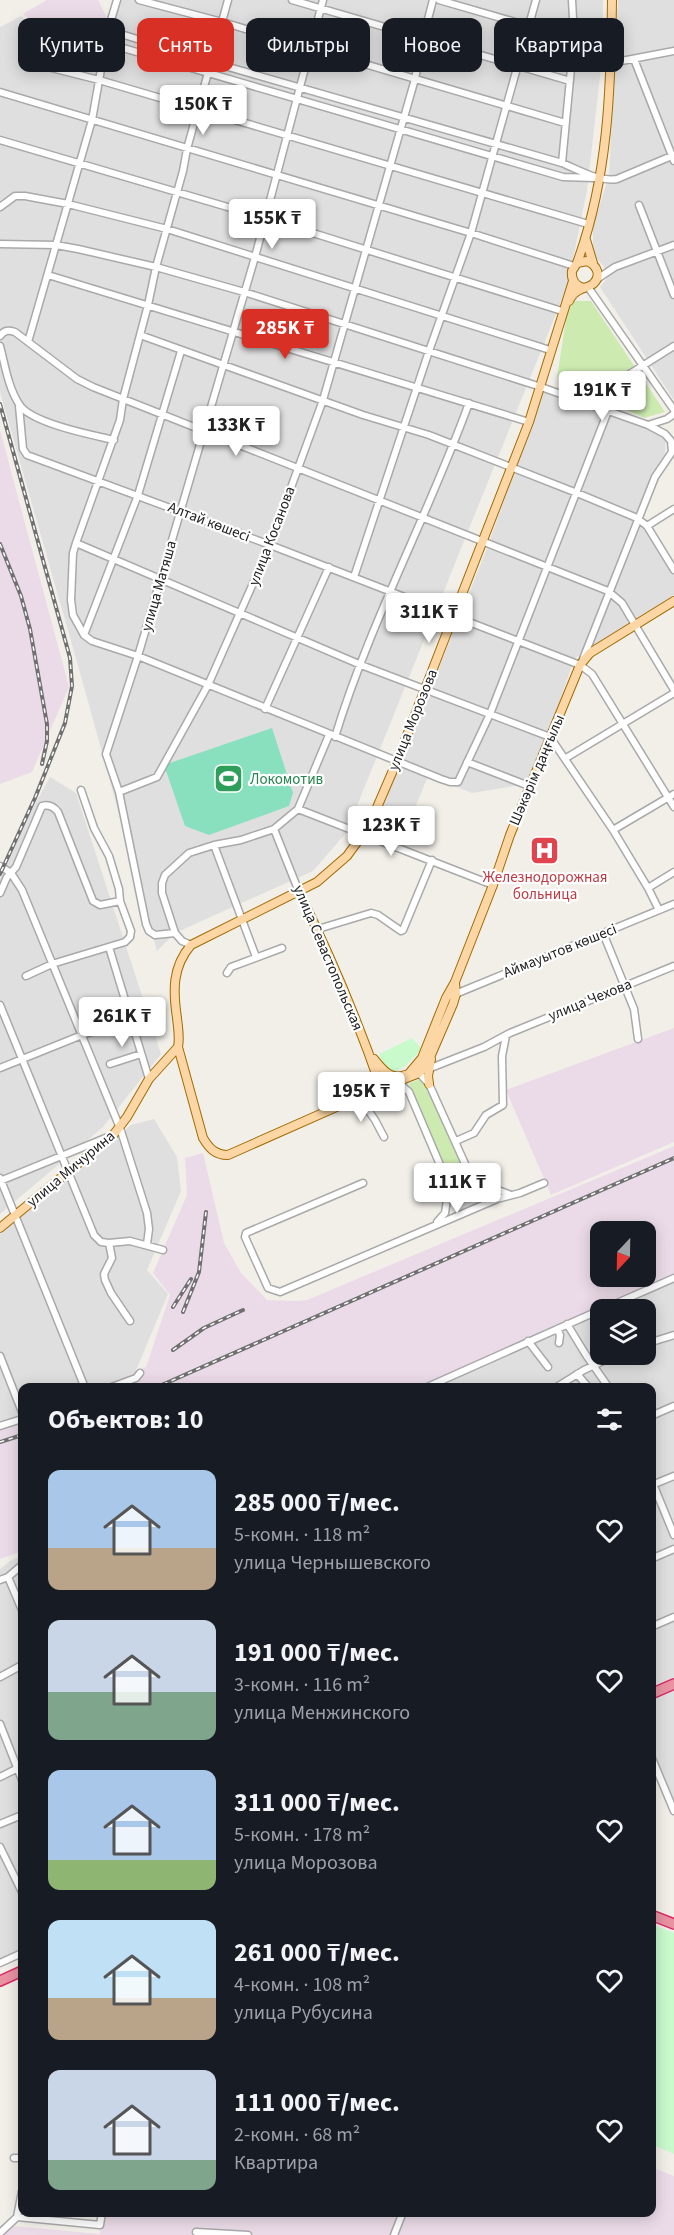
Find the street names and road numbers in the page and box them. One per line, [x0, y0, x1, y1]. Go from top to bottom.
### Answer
street label: улица Косанова [243, 483, 301, 589]
street label: Алтай көшесі [165, 497, 253, 547]
street label: улица Матяша [136, 538, 182, 634]
street label: улица Морозова [383, 666, 443, 774]
street label: Шәкәрім даңғылы [504, 711, 570, 829]
street label: улица Севастопольская [288, 882, 368, 1034]
street label: Аймауытов көшесі [500, 919, 620, 983]
street label: улица Чехова [545, 974, 635, 1026]
street label: улица Мичурина [22, 1126, 120, 1212]

